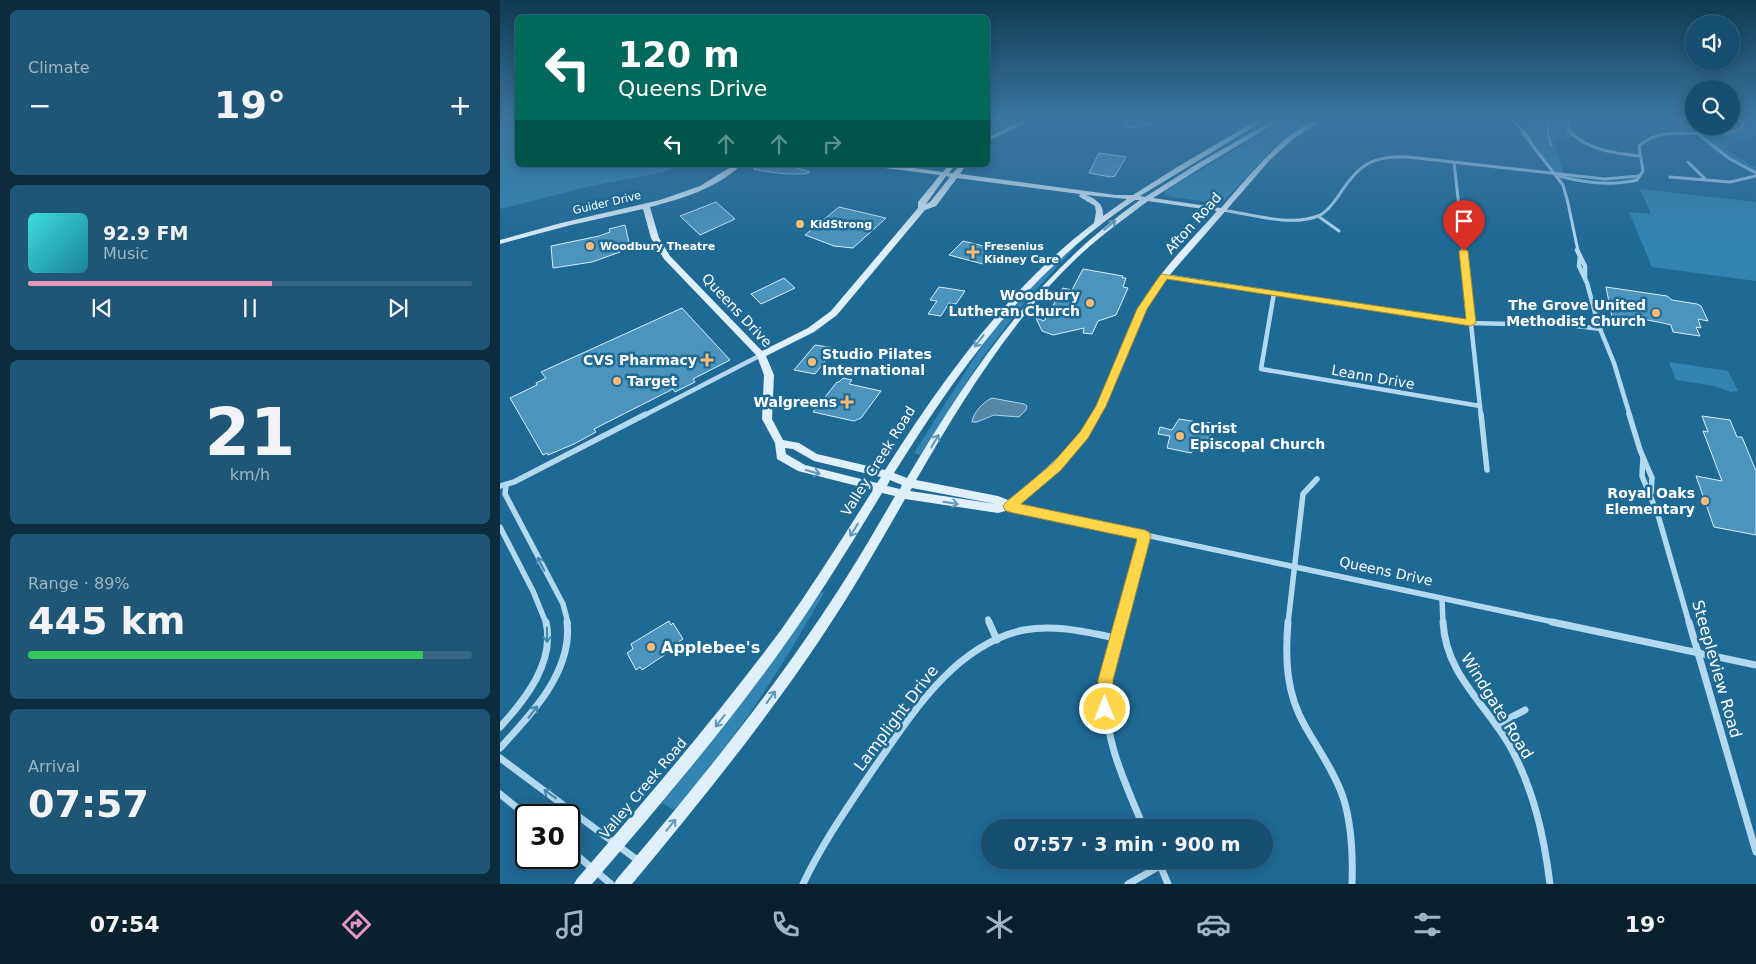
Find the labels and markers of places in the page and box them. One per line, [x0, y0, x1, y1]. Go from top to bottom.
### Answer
pin [1443, 200, 1485, 251]
marker: KidStrong [794, 218, 806, 230]
place label: KidStrong [810, 218, 872, 231]
marker: Woodbury Theatre [584, 240, 596, 252]
place label: Woodbury Theatre [600, 240, 715, 253]
place label: Fresenius Kidney Care [984, 240, 1059, 266]
marker: Fresenius Kidney Care [966, 245, 980, 259]
place label: Woodbury Lutheran Church [948, 287, 1080, 319]
marker: Woodbury Lutheran Church [1084, 297, 1096, 309]
place label: The Grove United Methodist Church [1506, 297, 1646, 329]
marker: The Grove United Methodist Church [1650, 307, 1662, 319]
place label: Studio Pilates International [822, 346, 932, 378]
place label: CVS Pharmacy [583, 352, 697, 368]
marker: CVS Pharmacy [701, 354, 713, 366]
marker: Studio Pilates International [806, 356, 818, 368]
place label: Target [627, 373, 678, 389]
marker: Target [611, 375, 623, 387]
place label: Walgreens [754, 394, 837, 410]
marker: Walgreens [841, 396, 853, 408]
place label: Christ Episcopal Church [1190, 420, 1325, 452]
marker: Christ Episcopal Church [1174, 430, 1186, 442]
place label: Royal Oaks Elementary [1605, 485, 1695, 517]
marker: Royal Oaks Elementary [1699, 495, 1711, 507]
place label: Applebee's [661, 638, 760, 657]
marker: Applebee's [645, 641, 657, 653]

